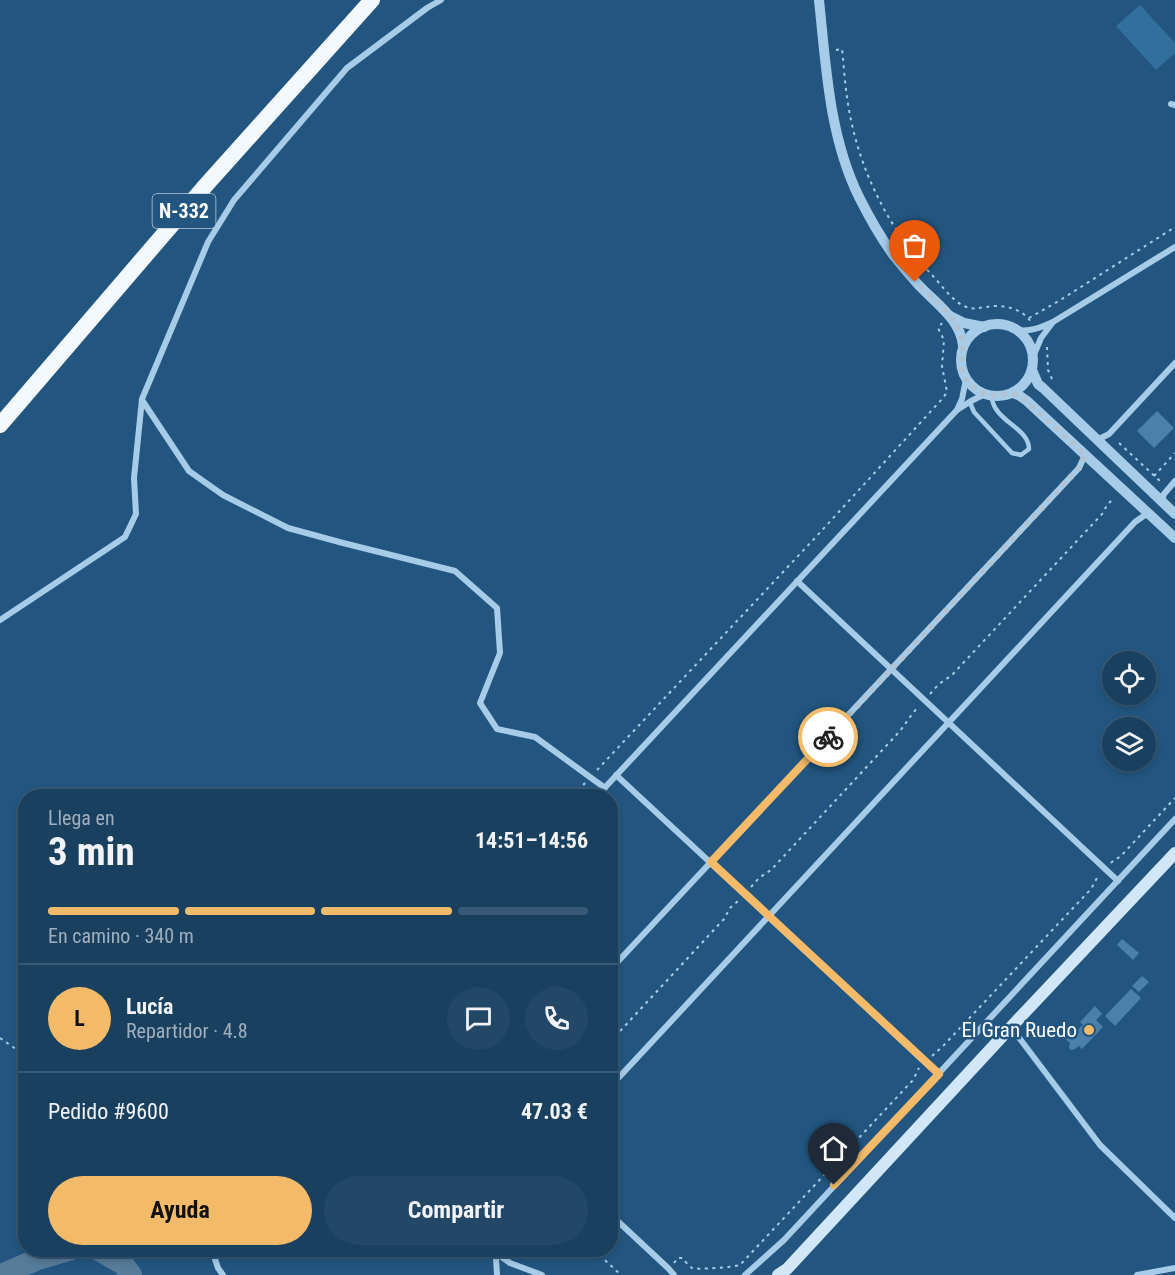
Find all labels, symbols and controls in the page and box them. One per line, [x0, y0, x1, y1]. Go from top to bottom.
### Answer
road number: N-332 [152, 194, 216, 228]
pin [889, 220, 940, 282]
icon: bag [898, 229, 931, 262]
map controls [1102, 651, 1156, 771]
button: locate [1102, 651, 1156, 705]
courier [798, 707, 858, 767]
button: layers [1102, 717, 1156, 771]
icon: bike [812, 721, 845, 754]
text: Llega en [48, 806, 115, 830]
text: 14:51–14:56 [475, 828, 588, 853]
text: 3 min [48, 829, 135, 875]
text: En camino · 340 m [48, 924, 194, 948]
button: chat [447, 987, 510, 1050]
button: phone [525, 987, 588, 1050]
text: Lucía [126, 994, 173, 1019]
text: L [74, 1006, 85, 1031]
place label: El Gran Ruedo [961, 1018, 1077, 1042]
text: Repartidor · 4.8 [126, 1019, 248, 1043]
marker: El Gran Ruedo [1082, 1023, 1096, 1037]
text: Pedido #9600 [48, 1099, 169, 1124]
text: 47.03 € [521, 1099, 588, 1124]
pin [808, 1123, 859, 1185]
icon: home [817, 1132, 850, 1165]
button: Ayuda [48, 1176, 312, 1245]
button: Compartir [324, 1176, 588, 1245]

